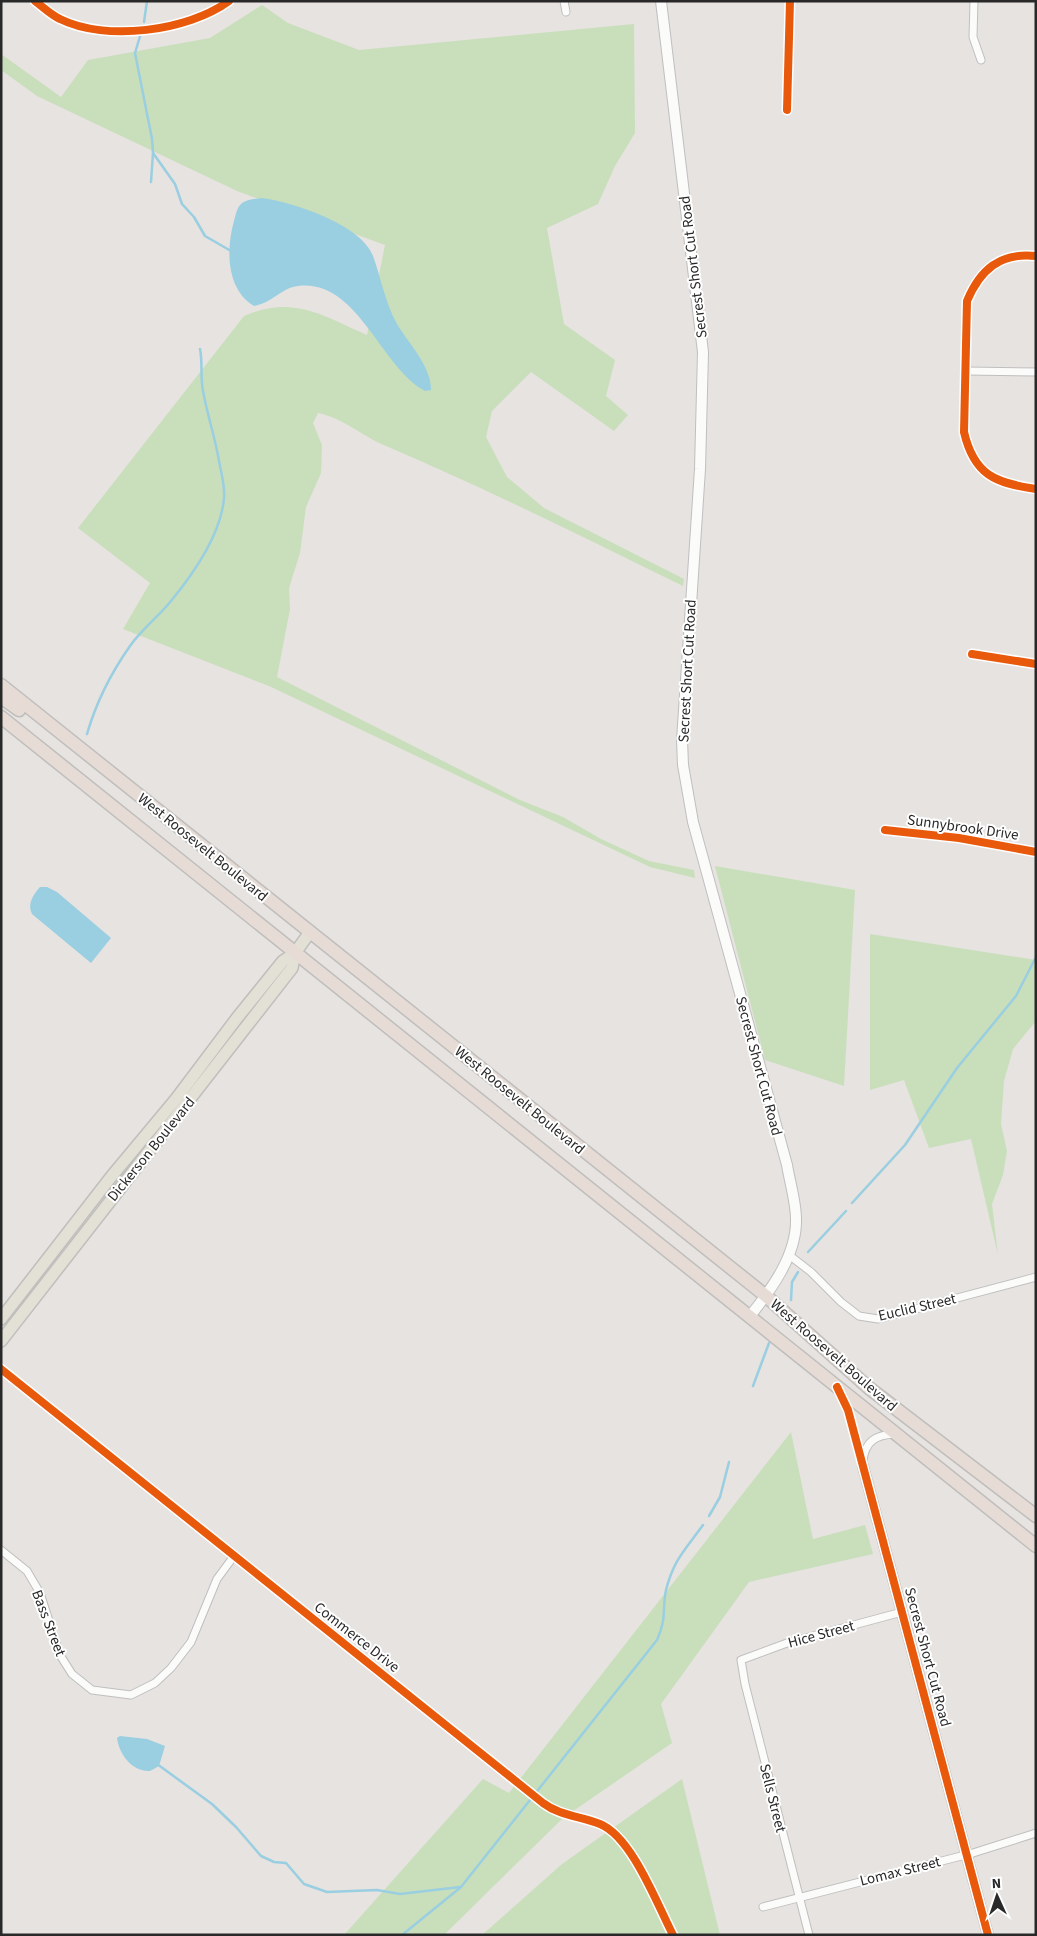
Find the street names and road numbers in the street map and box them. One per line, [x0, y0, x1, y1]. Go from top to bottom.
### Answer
street label: Secrest Short Cut Road [674, 195, 713, 339]
street label: Secrest Short Cut Road [673, 599, 702, 743]
street label: West Roosevelt Boulevard [133, 788, 272, 907]
street label: Sunnybrook Drive [906, 809, 1020, 846]
street label: Secrest Short Cut Road [730, 994, 787, 1138]
street label: West Roosevelt Boulevard [450, 1041, 589, 1160]
street label: Dickerson Boulevard [103, 1092, 200, 1206]
street label: Euclid Street [876, 1288, 958, 1327]
street label: West Roosevelt Boulevard [766, 1294, 902, 1416]
street label: Secrest Short Cut Road [899, 1585, 956, 1729]
street label: Bass Street [26, 1587, 71, 1659]
street label: Commerce Drive [309, 1597, 404, 1678]
street label: Hice Street [786, 1616, 857, 1653]
street label: Sells Street [754, 1762, 791, 1835]
street label: Lomax Street [858, 1851, 943, 1892]

